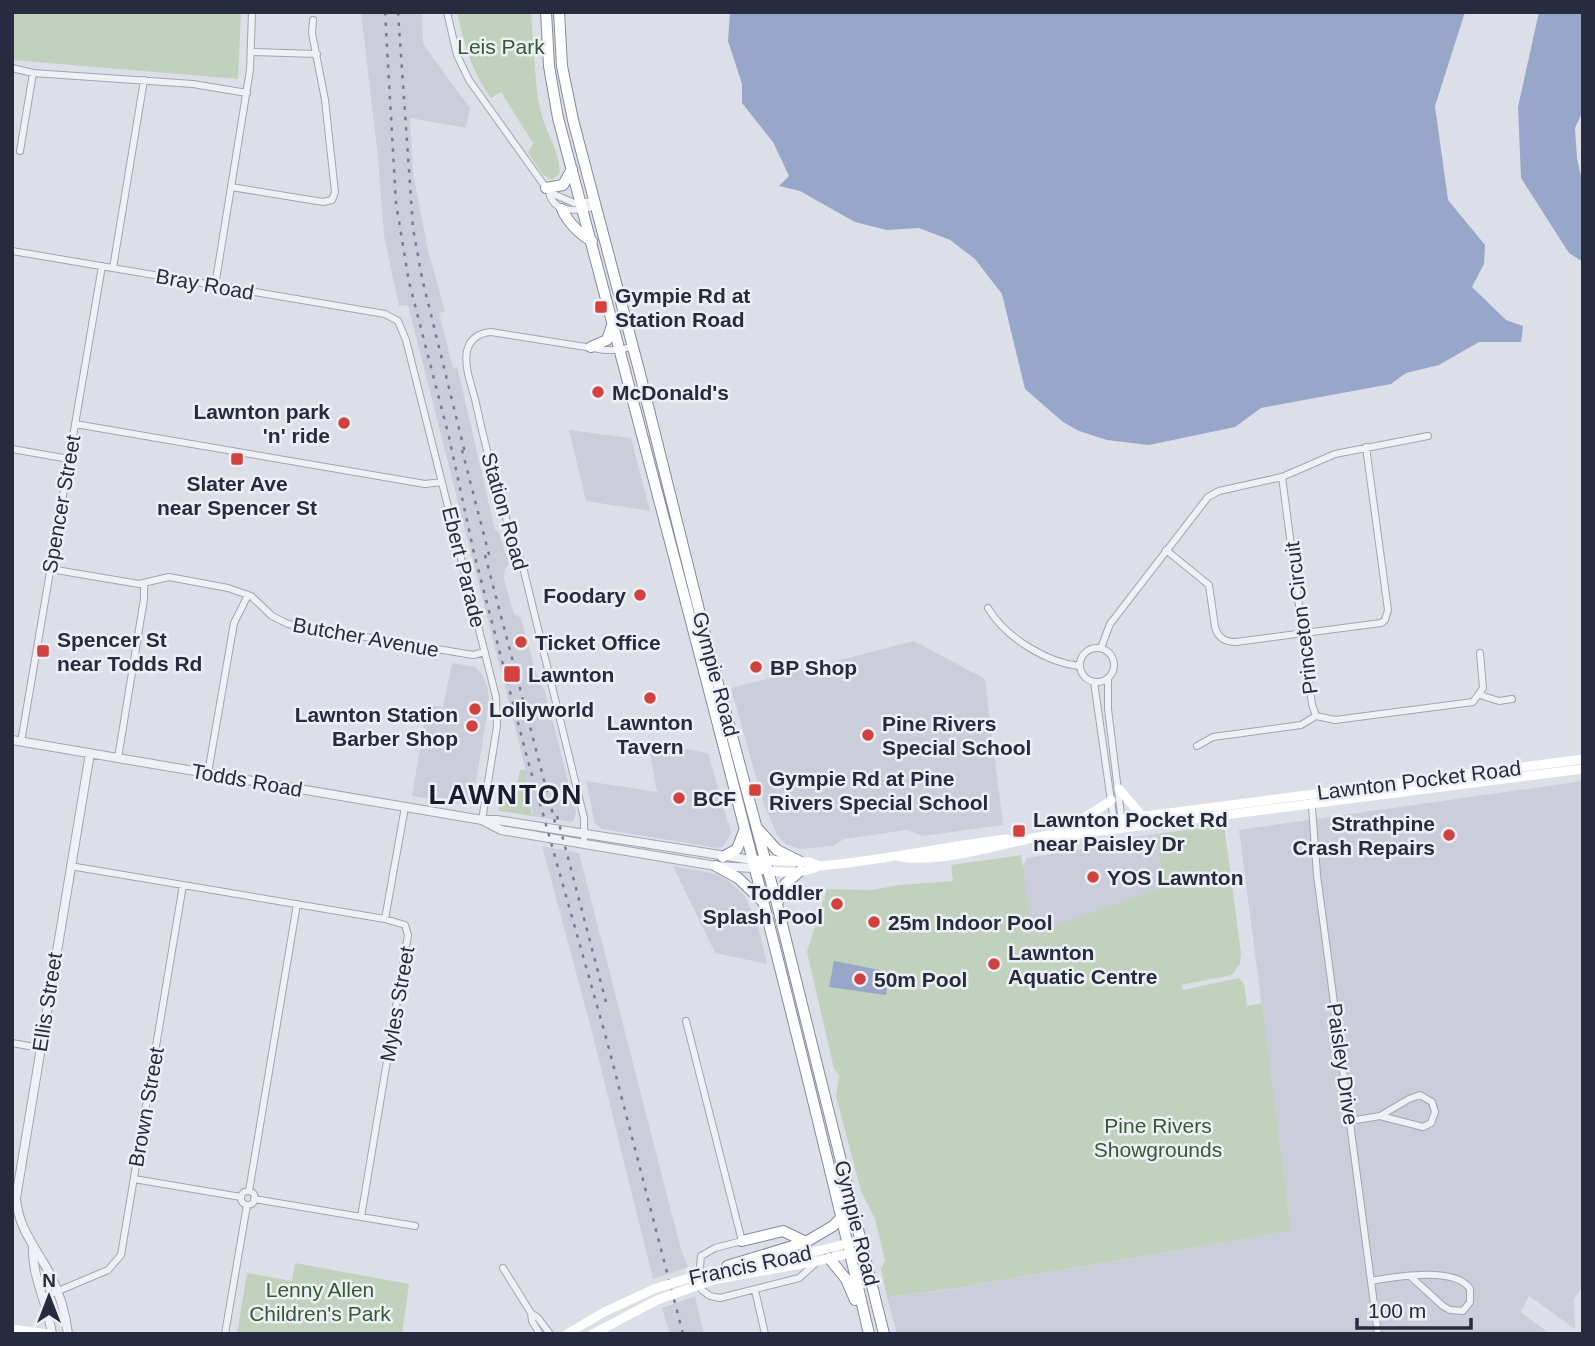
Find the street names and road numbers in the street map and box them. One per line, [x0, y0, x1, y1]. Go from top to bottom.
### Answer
street label: Bray Road [154, 264, 256, 304]
street label: Spencer Street [38, 433, 85, 575]
street label: Station Road [477, 449, 533, 573]
street label: Ebert Parade [438, 504, 490, 630]
street label: Princeton Circuit [1280, 540, 1322, 696]
street label: Gympie Road [688, 609, 744, 739]
street label: Butcher Avenue [291, 613, 441, 661]
street label: Lawnton Pocket Road [1316, 756, 1522, 804]
street label: Todds Road [190, 759, 304, 801]
street label: Myles Street [376, 944, 418, 1063]
street label: Ellis Street [28, 950, 66, 1053]
street label: Paisley Drive [1323, 1002, 1363, 1126]
street label: Brown Street [124, 1045, 168, 1169]
street label: Gympie Road [830, 1158, 884, 1288]
street label: Francis Road [687, 1241, 813, 1289]

